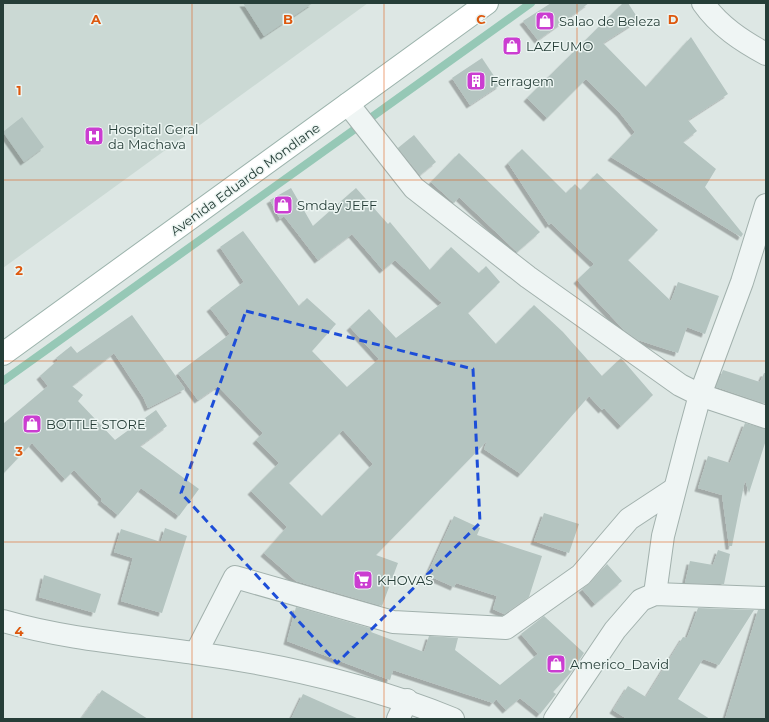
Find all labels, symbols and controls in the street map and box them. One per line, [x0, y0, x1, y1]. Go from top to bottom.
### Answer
shop icon: Salao de Beleza [534, 10, 556, 32]
text: A [90, 11, 102, 27]
text: B [283, 11, 293, 27]
text: C [476, 11, 486, 27]
text: D [668, 11, 679, 27]
place label: Salao de Beleza [559, 13, 661, 29]
shop icon: LAZFUMO [501, 35, 523, 57]
place label: LAZFUMO [526, 38, 593, 54]
building icon: Ferragem [465, 70, 487, 92]
place label: Ferragem [490, 73, 554, 89]
text: 1 [16, 82, 22, 98]
street label: Avenida Eduardo Mondlane [167, 119, 323, 239]
place label: Hospital Geral da Machava [108, 121, 199, 152]
hospital icon: Hospital Geral da Machava [83, 125, 105, 147]
shop icon: Smday JEFF [272, 194, 294, 216]
place label: Smday JEFF [297, 197, 377, 213]
text: 2 [15, 262, 23, 278]
shop icon: BOTTLE STORE [21, 413, 43, 435]
place label: BOTTLE STORE [46, 416, 146, 432]
text: 3 [14, 443, 23, 459]
supermarket icon: KHOVAS [352, 569, 374, 591]
place label: KHOVAS [377, 572, 433, 588]
text: 4 [15, 623, 24, 639]
shop icon: Americo_David [545, 653, 567, 675]
place label: Americo_David [570, 656, 669, 672]

